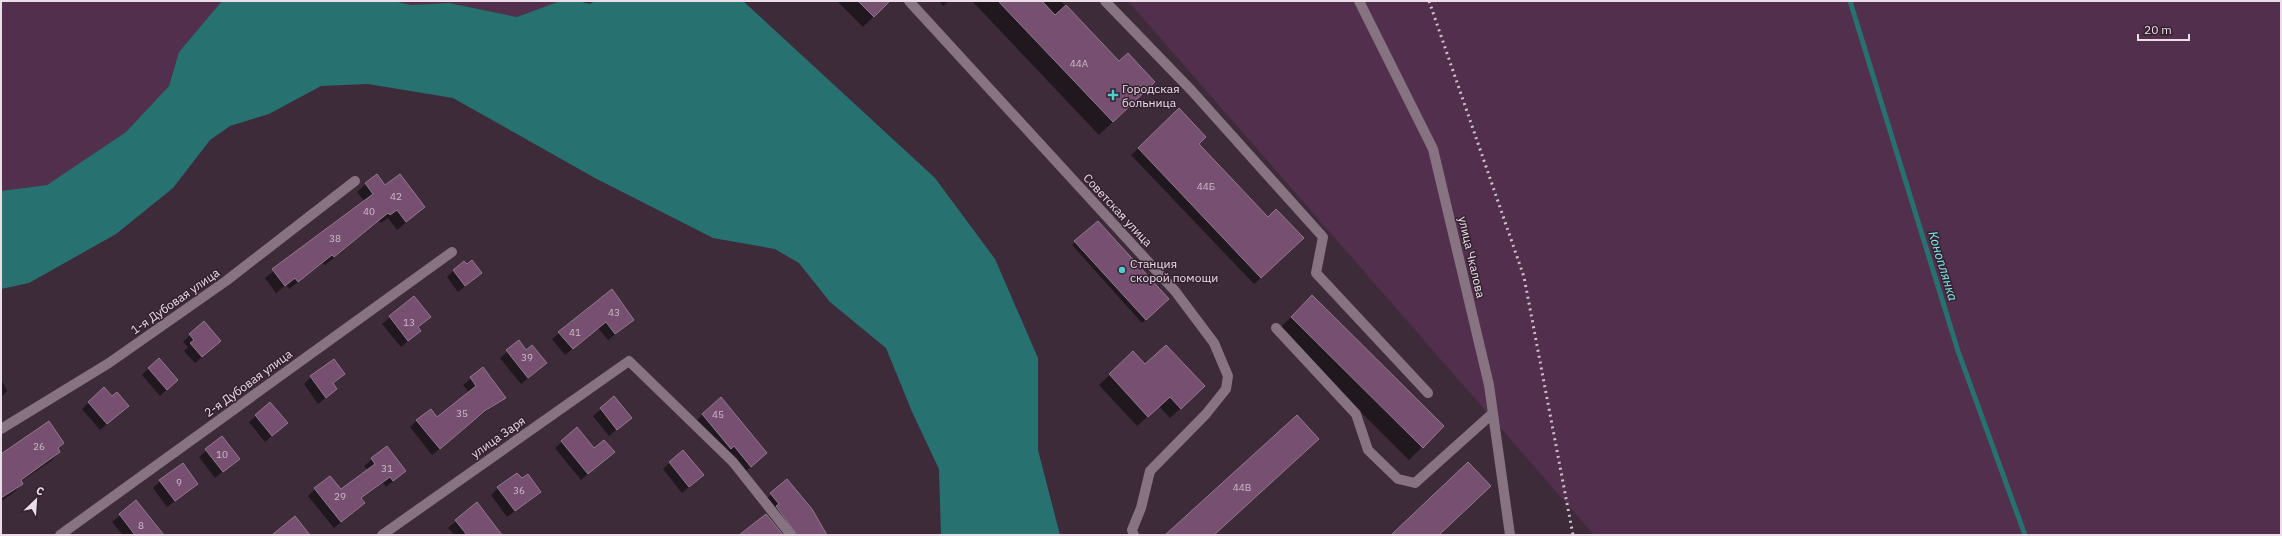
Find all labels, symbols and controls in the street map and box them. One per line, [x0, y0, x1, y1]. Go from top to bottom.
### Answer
scale bar [2138, 16, 2189, 42]
text: 20 m [2144, 22, 2172, 37]
house number: 44А [1070, 57, 1089, 70]
place label: Городская больница [1122, 81, 1180, 110]
marker: Городская больница [1107, 89, 1119, 101]
street label: Советская улица [1080, 170, 1156, 250]
house number: 44Б [1197, 180, 1215, 193]
house number: 42 [390, 190, 402, 203]
house number: 40 [363, 205, 375, 218]
street label: улица Чкалова [1455, 215, 1489, 300]
water label: Коноплянка [1924, 229, 1962, 303]
house number: 38 [329, 232, 341, 245]
place label: Станция скорой помощи [1130, 256, 1218, 285]
street label: 1-я Дубовая улица [128, 264, 223, 337]
marker: Станция скорой помощи [1117, 265, 1127, 275]
house number: 43 [608, 306, 620, 319]
house number: 13 [403, 316, 415, 329]
house number: 41 [569, 326, 581, 339]
street label: 2-я Дубовая улица [201, 346, 295, 420]
house number: 39 [521, 351, 533, 364]
house number: 35 [456, 407, 468, 420]
house number: 45 [712, 408, 724, 421]
street label: улица Заря [468, 413, 528, 461]
house number: 26 [33, 440, 45, 453]
house number: 10 [216, 448, 228, 461]
house number: 31 [381, 462, 393, 475]
house number: 9 [176, 476, 182, 489]
north arrow [16, 480, 56, 520]
house number: 44В [1233, 481, 1251, 494]
text: С [34, 483, 46, 499]
house number: 36 [513, 484, 525, 497]
house number: 29 [334, 490, 346, 503]
house number: 8 [138, 519, 144, 532]

